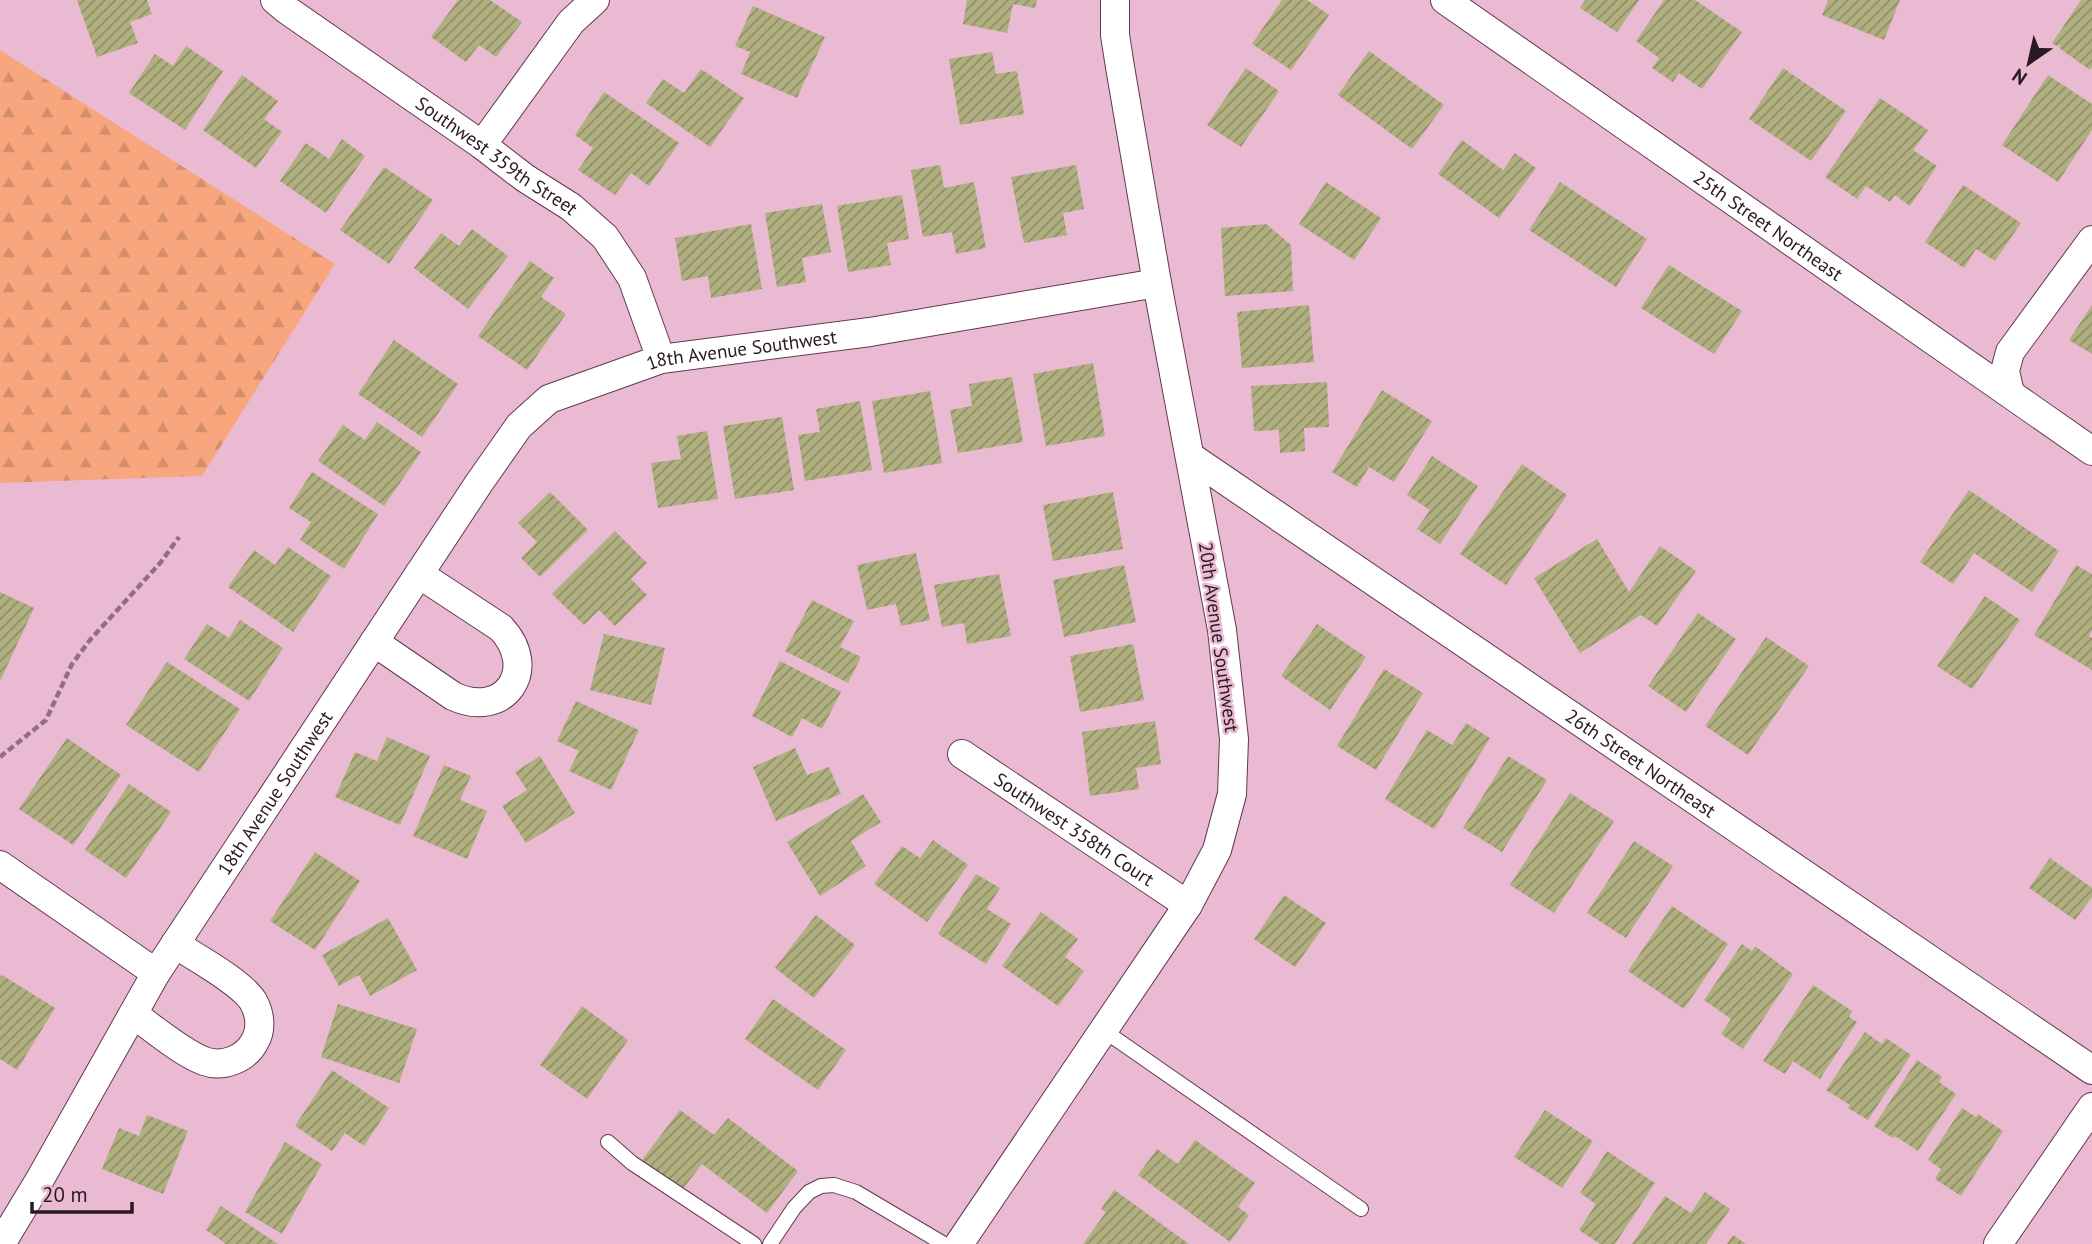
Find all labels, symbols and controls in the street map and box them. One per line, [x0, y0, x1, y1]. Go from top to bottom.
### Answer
north arrow [1994, 28, 2064, 98]
text: N [2008, 64, 2031, 91]
street label: Southwest 359th Street [411, 91, 584, 220]
street label: 25th Street Northeast [1689, 165, 1848, 286]
street label: 18th Avenue Southwest [643, 324, 838, 375]
street label: 20th Avenue Southwest [1194, 540, 1244, 734]
street label: 26th Street Northeast [1561, 703, 1721, 823]
street label: 18th Avenue Southwest [212, 706, 338, 880]
street label: Southwest 358th Court [990, 767, 1159, 891]
scale bar [32, 1170, 131, 1214]
text: 20 m [42, 1181, 88, 1208]

